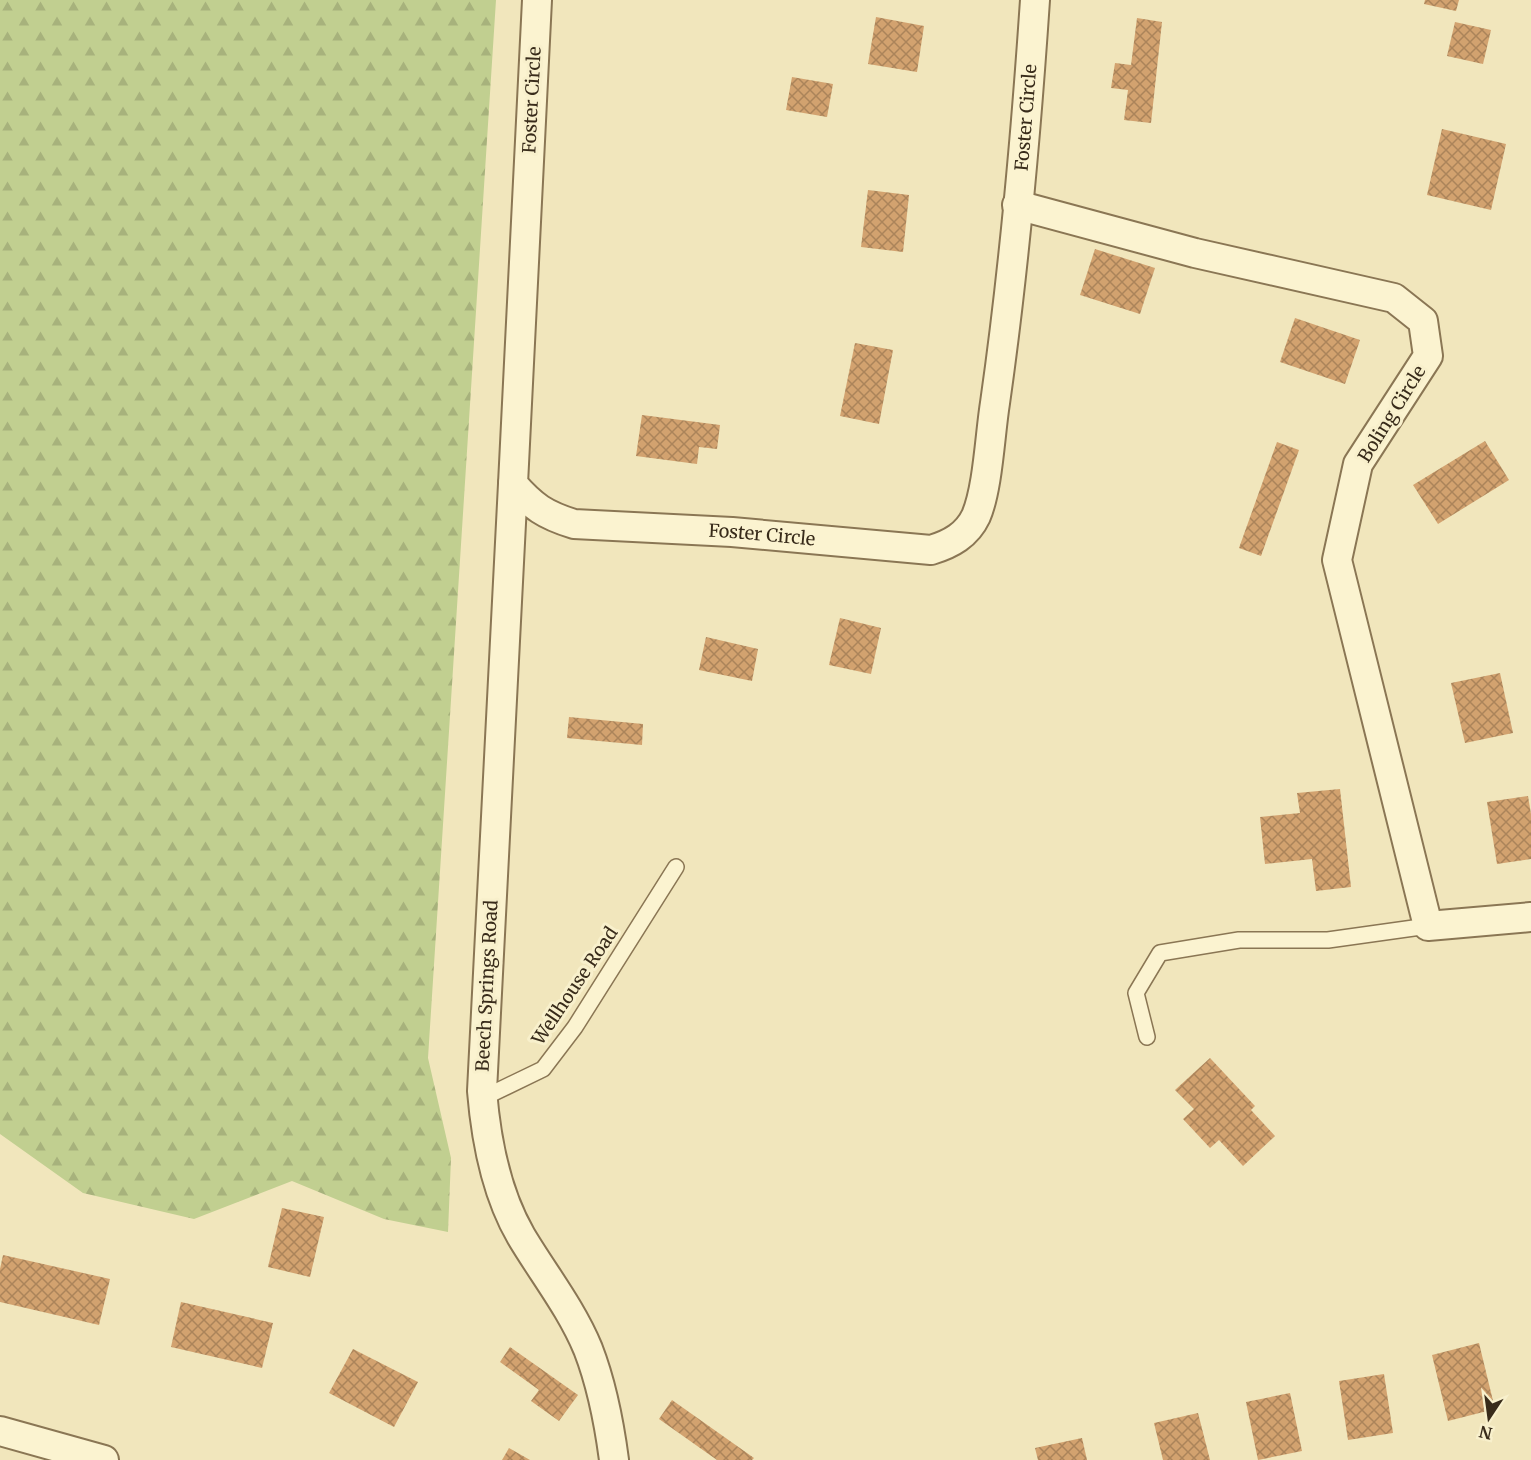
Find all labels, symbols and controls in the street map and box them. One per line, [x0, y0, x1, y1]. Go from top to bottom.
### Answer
street label: Foster Circle [517, 46, 546, 154]
street label: Foster Circle [1010, 63, 1041, 172]
street label: Boling Circle [1353, 361, 1430, 467]
street label: Foster Circle [708, 519, 816, 550]
street label: Beech Springs Road [471, 899, 502, 1072]
street label: Wellhouse Road [526, 922, 623, 1050]
north arrow [1459, 1388, 1519, 1448]
text: N [1477, 1421, 1494, 1444]

